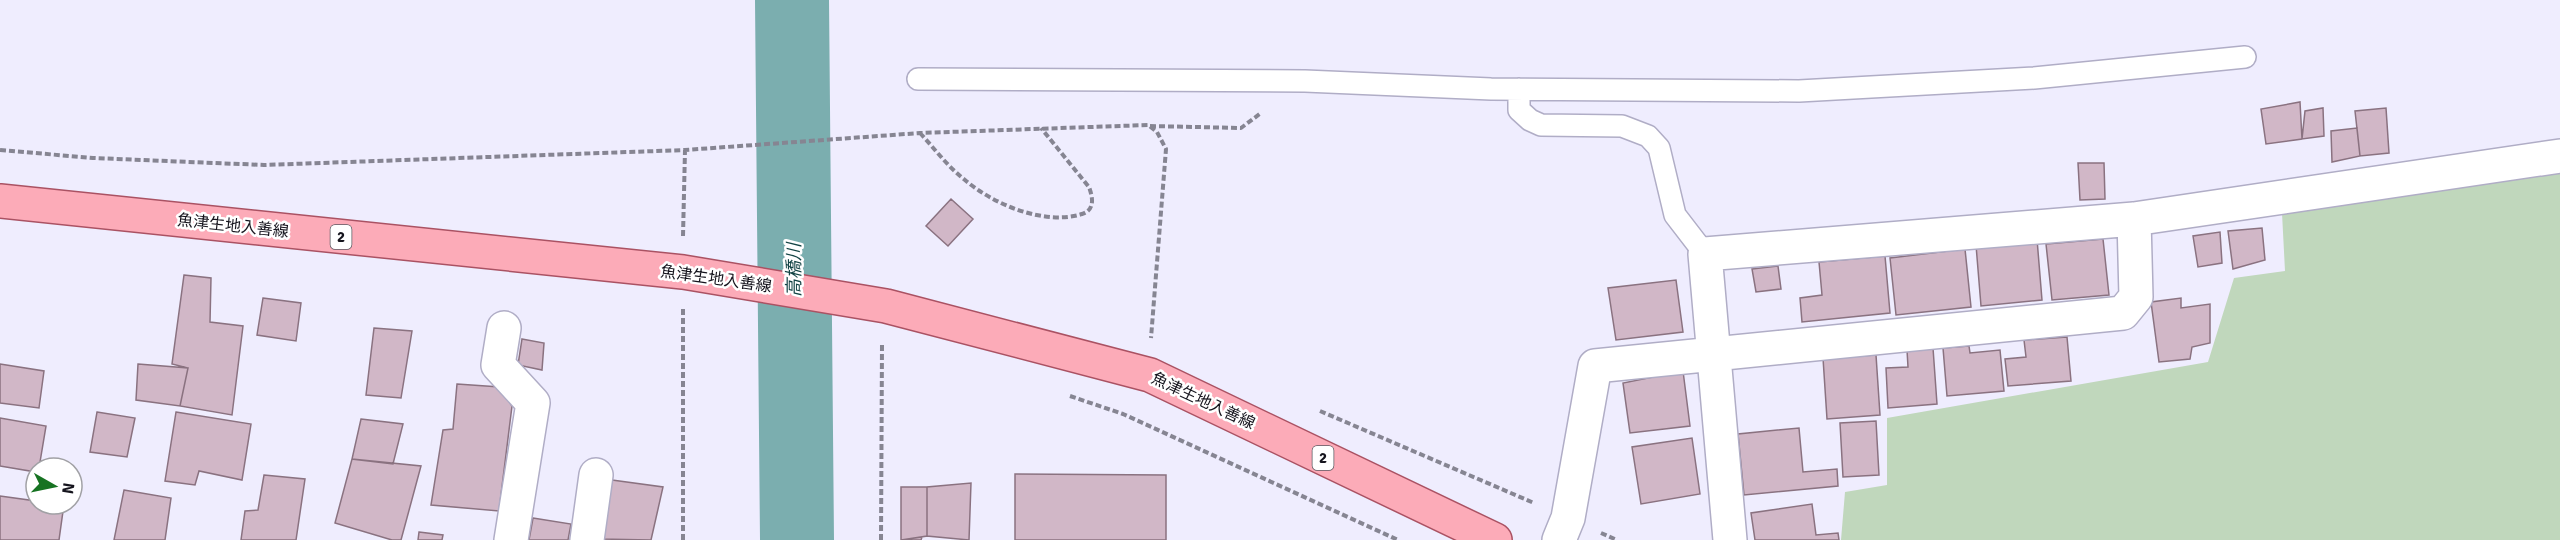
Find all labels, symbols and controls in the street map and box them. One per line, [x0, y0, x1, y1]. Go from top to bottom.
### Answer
street label: 魚津生地入善線 [176, 210, 290, 242]
road number: 2 [330, 225, 352, 249]
water label: 高橋川 [783, 241, 805, 297]
street label: 魚津生地入善線 [659, 261, 773, 297]
street label: 魚津生地入善線 [1148, 368, 1258, 434]
road number: 2 [1312, 446, 1334, 470]
north arrow [24, 456, 84, 516]
text: N [57, 481, 79, 495]

